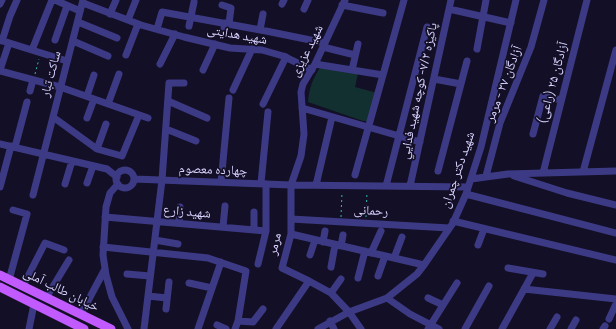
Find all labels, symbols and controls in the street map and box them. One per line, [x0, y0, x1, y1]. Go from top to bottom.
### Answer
street label: پاکیزه ۷/۲- كوچه شهيد فدايي [397, 21, 441, 161]
street label: شهید هدایتی [206, 22, 268, 48]
street label: شهید عزیزی [287, 22, 327, 80]
street label: آزادگان ۲۵ (راعی) [535, 40, 571, 126]
street label: آزادگان ۲۷ - مرمر [482, 44, 526, 124]
street label: ساکت تبار [37, 49, 65, 99]
street label: شهید دکتر چمران [438, 130, 478, 210]
street label: چهارده معصوم [178, 161, 248, 179]
street label: شهید زارع [162, 202, 212, 222]
street label: رحمانی [353, 202, 389, 220]
street label: مرمر [265, 231, 285, 257]
street label: خیابان طالب آملی [21, 265, 101, 315]

